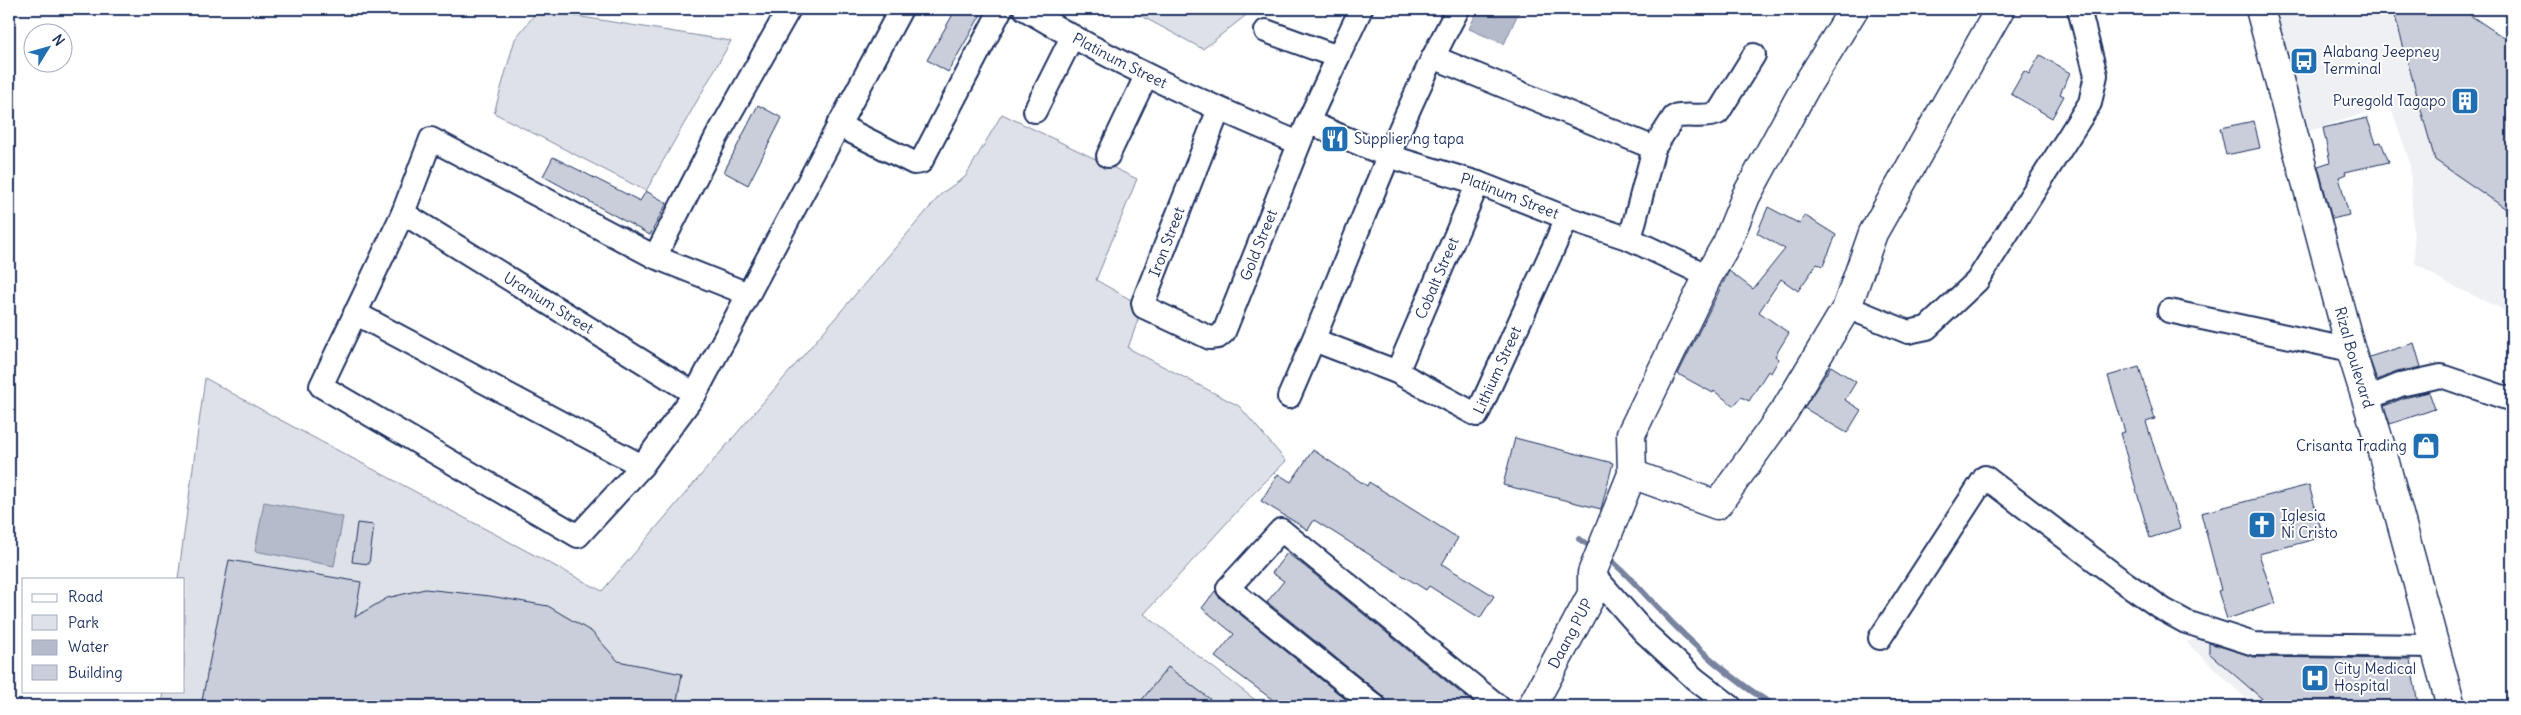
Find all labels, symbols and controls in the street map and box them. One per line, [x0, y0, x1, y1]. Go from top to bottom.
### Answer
north arrow [22, 22, 72, 72]
street label: Platinum Street [1069, 28, 1170, 92]
text: N [48, 31, 68, 49]
place label: Alabang Jeepney Terminal [2323, 42, 2440, 78]
bus stop icon: Alabang Jeepney Terminal [2289, 46, 2319, 76]
building icon: Puregold Tagapo [2450, 86, 2480, 116]
place label: Puregold Tagapo [2333, 91, 2446, 110]
restaurant icon: Supplier ng tapa [1320, 124, 1350, 154]
place label: Supplier ng tapa [1354, 129, 1464, 148]
street label: Platinum Street [1458, 168, 1562, 223]
street label: Iron Street [1145, 204, 1189, 279]
street label: Gold Street [1236, 206, 1281, 283]
street label: Cobalt Street [1411, 234, 1463, 322]
street label: Uranium Street [500, 268, 597, 338]
street label: Rizal Boulevard [2331, 305, 2378, 411]
street label: Lithium Street [1469, 323, 1525, 417]
shop icon: Crisanta Trading [2411, 431, 2441, 461]
place label: Crisanta Trading [2296, 436, 2407, 455]
place label: Iglesia Ni Cristo [2281, 506, 2338, 542]
church icon: Iglesia Ni Cristo [2247, 510, 2277, 540]
legend [22, 578, 185, 692]
text: Road [68, 587, 103, 606]
street label: Daang PUP [1544, 595, 1597, 672]
text: Park [68, 613, 99, 632]
text: Water [68, 637, 109, 656]
place label: City Medical Hospital [2334, 659, 2416, 695]
text: Building [68, 663, 123, 682]
hospital icon: City Medical Hospital [2300, 663, 2330, 693]

